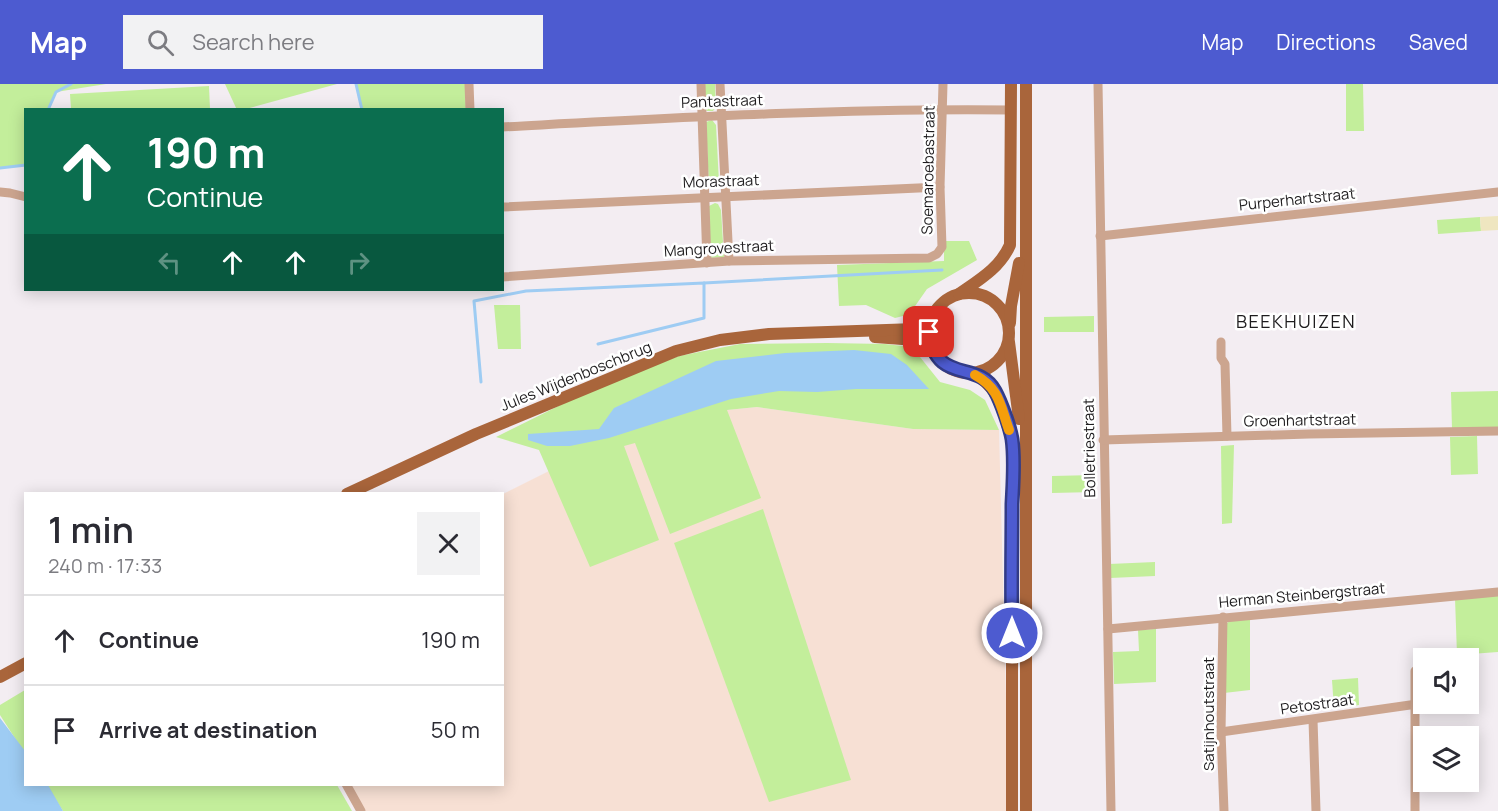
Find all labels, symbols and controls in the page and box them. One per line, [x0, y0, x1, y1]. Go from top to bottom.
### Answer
search box [123, 15, 543, 69]
text: Map [30, 23, 87, 61]
icon: search [144, 26, 177, 59]
text: Search here [192, 27, 315, 57]
text: Map [1202, 28, 1243, 56]
text: Directions [1276, 28, 1376, 56]
text: Saved [1409, 28, 1468, 56]
street label: Pantastraat [681, 89, 763, 113]
street label: Soemaroebastraat [916, 105, 940, 235]
text: 190 m [147, 123, 265, 181]
icon: ahead [48, 132, 126, 210]
street label: Morastraat [682, 169, 760, 193]
text: Continue [147, 178, 263, 215]
street label: Purperhartstraat [1238, 182, 1356, 216]
street label: Mangrovestraat [663, 235, 775, 261]
icon: left [153, 246, 186, 279]
icon: ahead [216, 246, 249, 279]
icon: ahead [279, 246, 312, 279]
icon: right [342, 246, 375, 279]
pin [903, 306, 954, 357]
district label: BEEKHUIZEN [1236, 309, 1356, 333]
icon: arrive [912, 315, 945, 348]
street label: Jules Wijdenboschbrug [497, 336, 655, 416]
street label: Bolletriestraat [1078, 398, 1100, 498]
street label: Groenhartstraat [1244, 409, 1356, 431]
text: 1 min [48, 505, 134, 554]
button: close [417, 512, 480, 575]
text: 240 m · 17:33 [48, 552, 162, 579]
street label: Herman Steinbergstraat [1218, 577, 1386, 613]
position arrow [980, 601, 1044, 665]
icon: ahead [48, 624, 81, 657]
text: Continue [99, 625, 199, 655]
text: 190 m [421, 625, 480, 655]
map controls [1413, 648, 1479, 792]
button: sound [1413, 648, 1479, 714]
street label: Satijnhoutstraat [1198, 657, 1219, 771]
street label: Petostraat [1279, 688, 1355, 720]
icon: arrive [48, 714, 81, 747]
text: Arrive at destination [99, 715, 317, 745]
text: 50 m [431, 715, 480, 745]
button: layers [1413, 726, 1479, 792]

